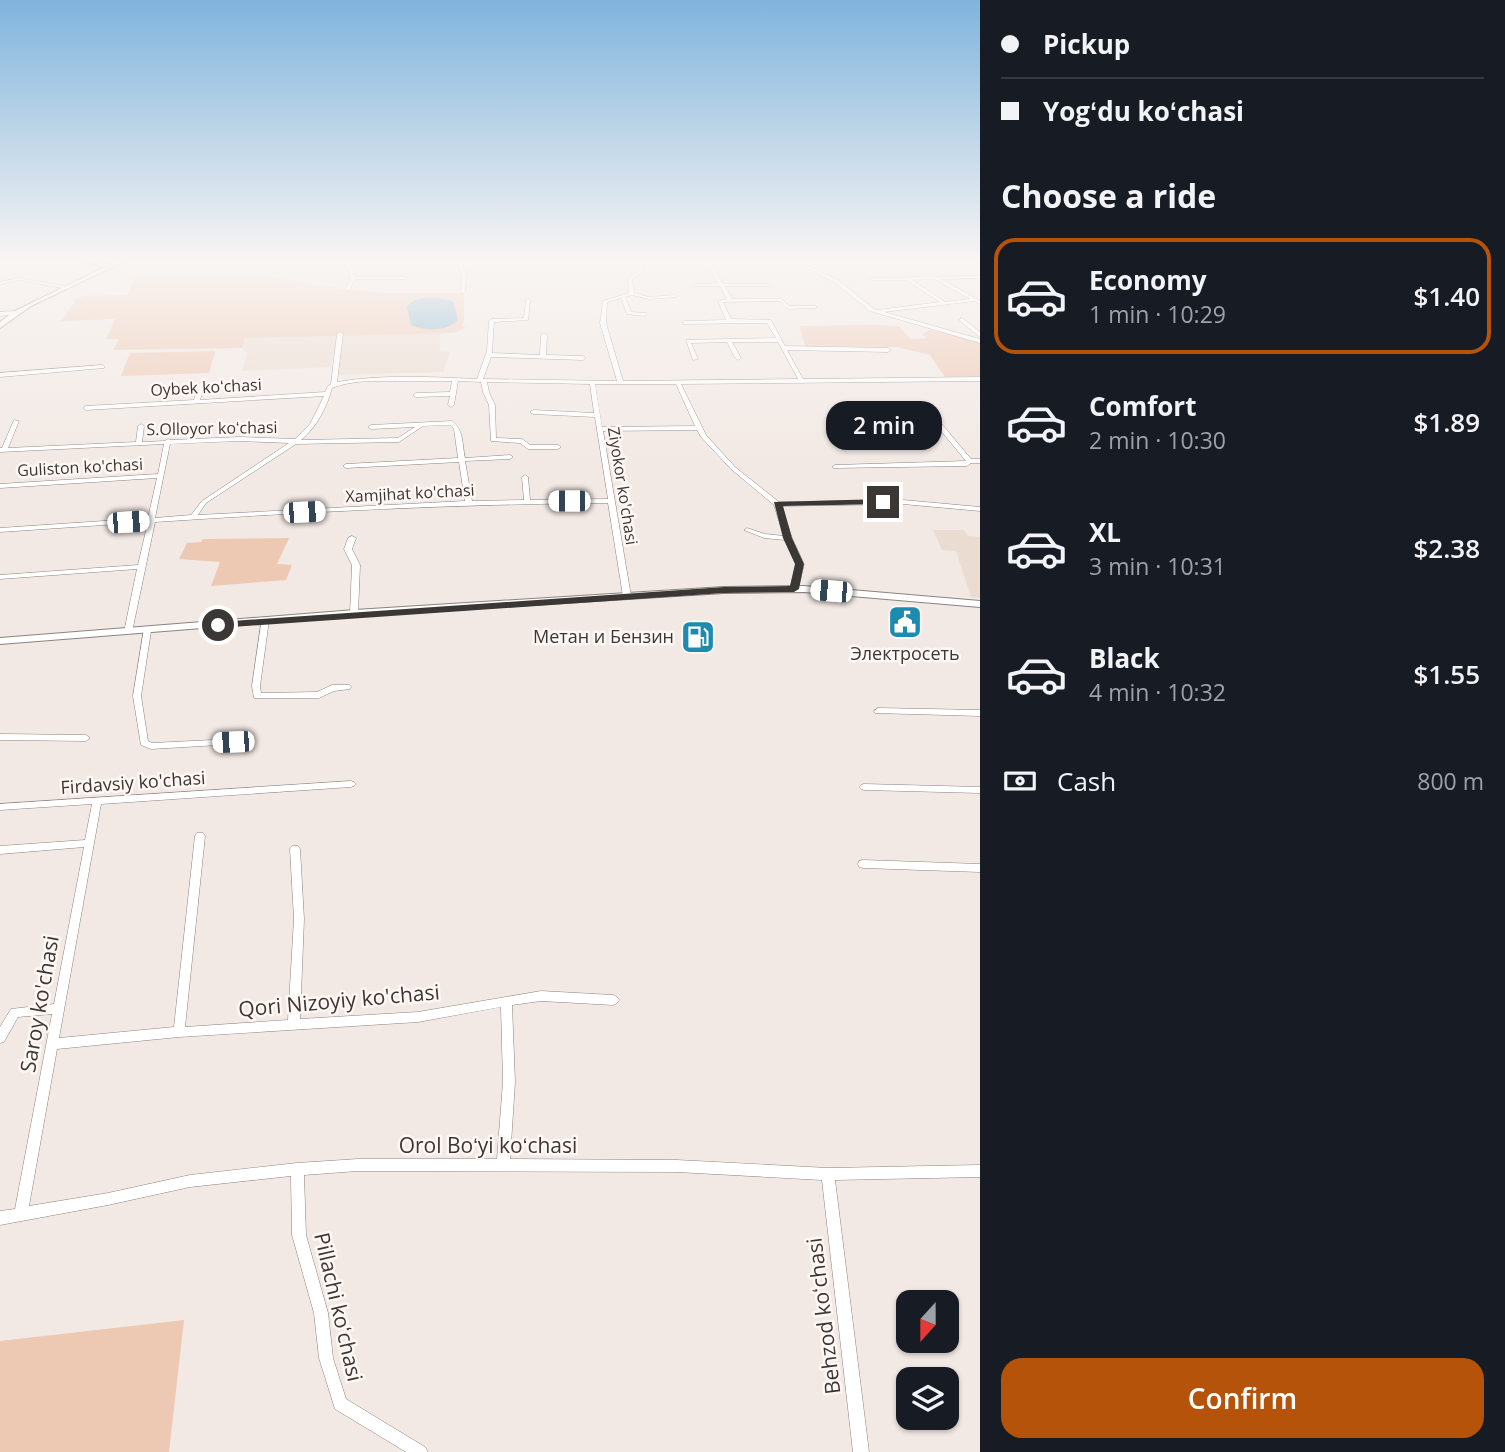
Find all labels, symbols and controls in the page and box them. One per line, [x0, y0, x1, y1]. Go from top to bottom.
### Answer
text: Pickup [1043, 26, 1130, 62]
text: Yogʻdu koʻchasi [1043, 93, 1244, 129]
text: Choose a ride [1001, 174, 1216, 217]
text: Economy [1089, 262, 1207, 298]
icon: car [1005, 265, 1068, 328]
text: $1.40 [1413, 278, 1480, 314]
text: 1 min · 10:29 [1089, 298, 1226, 330]
street label: Oybek koʻchasi [150, 373, 262, 401]
text: Comfort [1089, 388, 1196, 424]
icon: car [1005, 391, 1068, 454]
callout: 2 min [825, 400, 941, 449]
text: $1.89 [1413, 404, 1480, 440]
text: 2 min [853, 409, 915, 441]
street label: S.Olloyor koʻchasi [146, 416, 278, 440]
text: 2 min · 10:30 [1089, 424, 1226, 456]
street label: Ziyokor ko'chasi [603, 425, 643, 547]
street label: Guliston ko'chasi [17, 453, 143, 481]
street label: Xamjihat ko'chasi [345, 479, 475, 507]
route end [867, 486, 899, 518]
car [549, 491, 591, 512]
car [283, 500, 326, 524]
car [107, 510, 150, 534]
text: XL [1089, 514, 1121, 550]
icon: car [1005, 517, 1068, 580]
text: $2.38 [1413, 530, 1480, 566]
text: 3 min · 10:31 [1089, 550, 1226, 582]
car [810, 579, 853, 603]
public building icon: Электросеть [886, 603, 924, 641]
route start [202, 609, 234, 641]
fuel station icon: Метан и Бензин [679, 618, 717, 656]
place label: Метан и Бензин [533, 624, 674, 648]
text: Black [1089, 640, 1160, 676]
place label: Электросеть [850, 641, 960, 665]
icon: car [1005, 643, 1068, 706]
text: $1.55 [1413, 656, 1480, 692]
text: 4 min · 10:32 [1089, 676, 1226, 708]
car [212, 731, 255, 753]
icon: cash [1001, 762, 1039, 800]
text: Cash [1057, 763, 1116, 799]
street label: Firdavsiy ko'chasi [60, 765, 206, 799]
text: 800 m [1417, 765, 1484, 797]
street label: Saroy ko'chasi [13, 933, 65, 1074]
street label: Qori Nizoyiy ko'chasi [237, 977, 441, 1023]
street label: Orol Boʻyi koʻchasi [399, 1131, 577, 1159]
street label: Pillachi koʻchasi [308, 1229, 370, 1384]
street label: Behzod koʻchasi [800, 1236, 846, 1396]
north arrow [896, 1290, 959, 1353]
map controls [896, 1290, 959, 1430]
button: Confirm [1001, 1358, 1484, 1438]
button: layers [896, 1367, 959, 1430]

